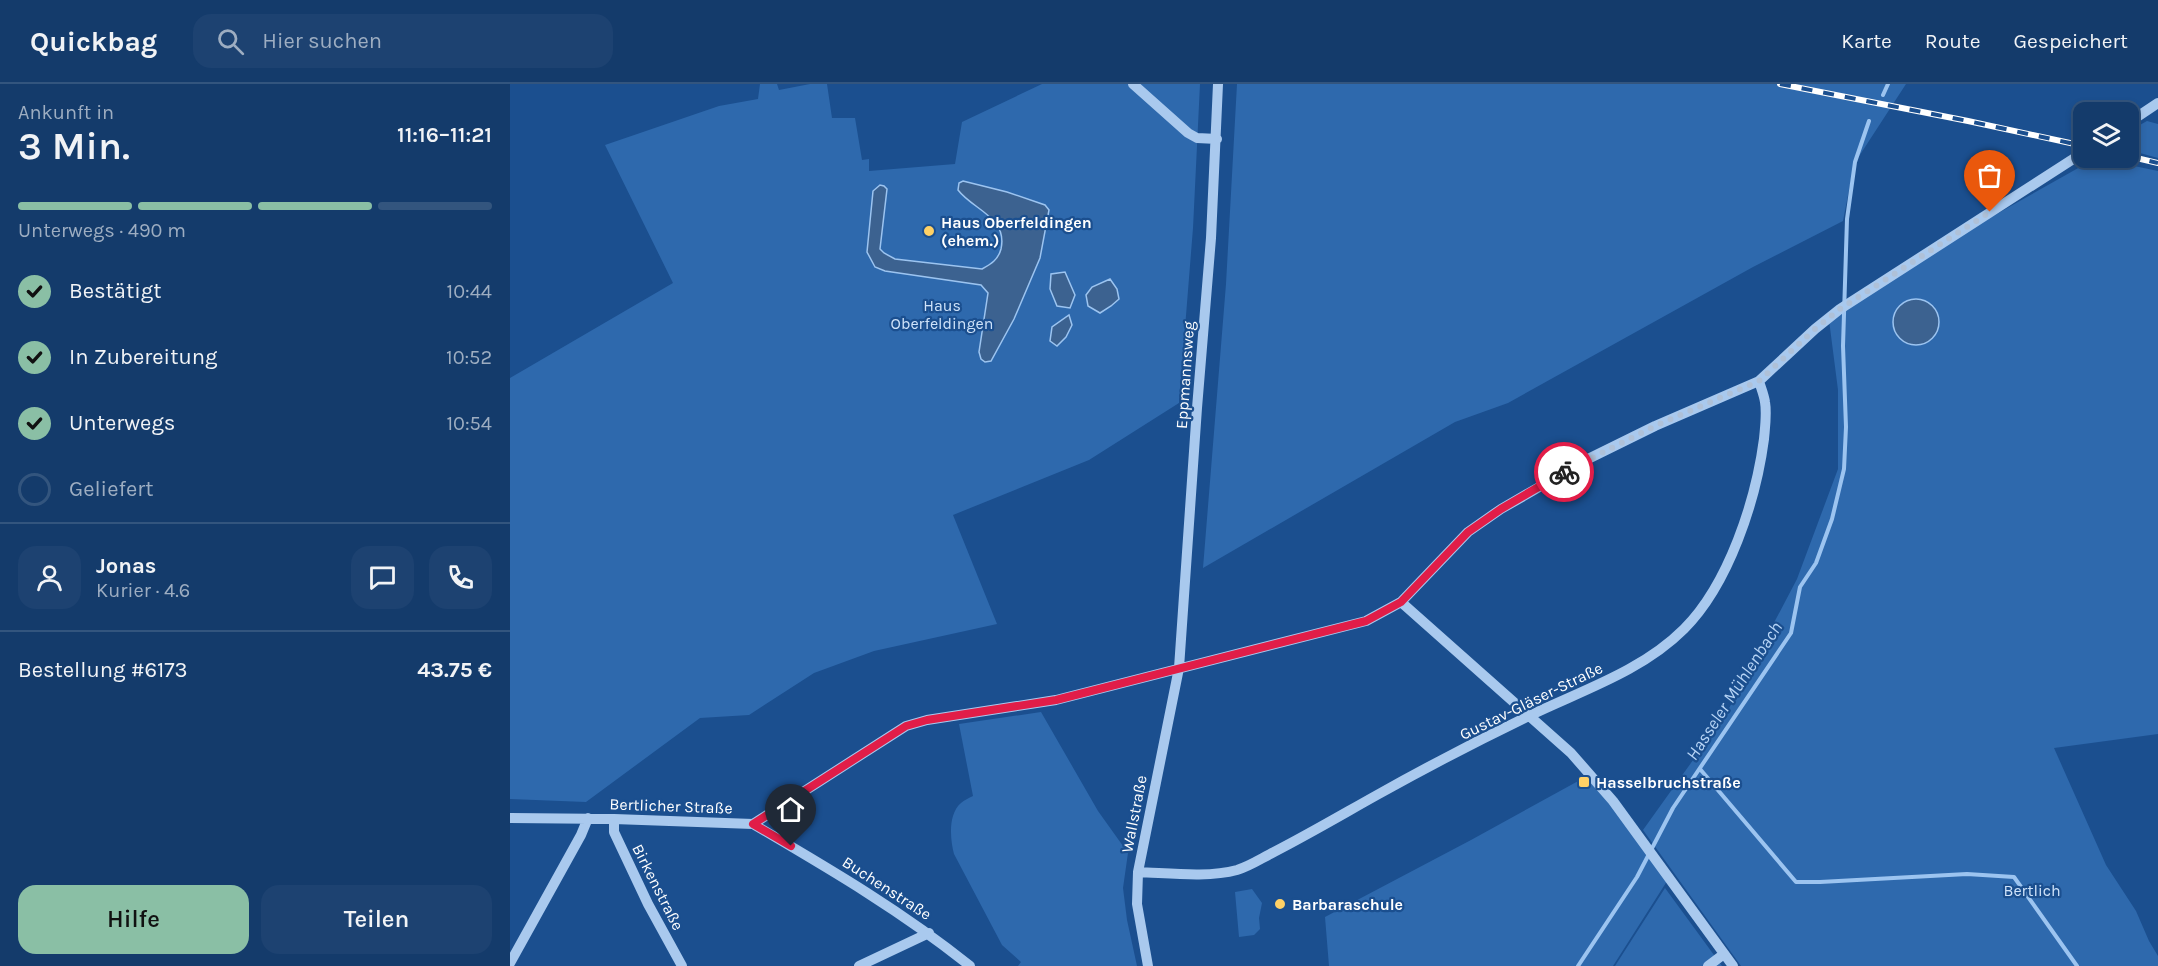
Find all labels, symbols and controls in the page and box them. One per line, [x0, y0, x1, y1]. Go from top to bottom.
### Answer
search box [193, 14, 613, 68]
text: Quickbag [30, 25, 157, 58]
icon: search [214, 25, 247, 58]
text: Hier suchen [262, 28, 382, 54]
text: Karte [1841, 29, 1892, 53]
text: Route [1925, 29, 1981, 53]
text: Gespeichert [2014, 29, 2128, 53]
text: Ankunft in [18, 101, 114, 124]
map controls [2073, 102, 2139, 168]
button: layers [2073, 102, 2139, 168]
text: 11:16–11:21 [397, 122, 492, 148]
text: 3 Min. [18, 123, 130, 169]
pin [1964, 150, 2015, 212]
icon: bag [1973, 159, 2006, 192]
place label: Haus Oberfeldingen (ehem.) [941, 213, 1092, 250]
text: Unterwegs · 490 m [18, 219, 186, 242]
marker: Haus Oberfeldingen (ehem.) [922, 224, 936, 238]
icon: check [18, 275, 51, 308]
text: Bestätigt [69, 278, 161, 304]
text: 10:44 [447, 280, 492, 303]
park label: Haus Oberfeldingen [891, 296, 993, 333]
street label: Eppmannsweg [1172, 320, 1198, 430]
icon: check [18, 341, 51, 374]
text: In Zubereitung [69, 344, 217, 370]
text: 10:52 [446, 346, 492, 369]
icon: check [18, 407, 51, 440]
text: Unterwegs [69, 410, 175, 436]
text: 10:54 [446, 412, 492, 435]
courier [1534, 442, 1594, 502]
icon: bike [1548, 456, 1581, 489]
text: Geliefert [69, 476, 154, 502]
button: person [18, 546, 81, 609]
button: chat [351, 546, 414, 609]
button: phone [429, 546, 492, 609]
text: Jonas [96, 553, 156, 579]
text: Kurier · 4.6 [96, 579, 190, 602]
water label: Hasseler Mühlenbach [1681, 618, 1787, 764]
text: Bestellung #6173 [18, 657, 188, 683]
text: 43.75 € [417, 657, 492, 683]
street label: Gustav-Gläser-Straße [1456, 658, 1606, 744]
place label: Hasselbruchstraße [1596, 773, 1741, 792]
street label: Wallstraße [1117, 774, 1151, 854]
marker: Hasselbruchstraße [1577, 775, 1591, 789]
pin [765, 784, 816, 846]
icon: home [774, 793, 807, 826]
street label: Bertlicher Straße [609, 794, 733, 818]
street label: Birkenstraße [628, 841, 688, 933]
street label: Buchenstraße [839, 852, 935, 924]
park label: Bertlich [2003, 881, 2061, 900]
button: Hilfe [18, 885, 249, 954]
button: Teilen [261, 885, 492, 954]
place label: Barbaraschule [1292, 895, 1403, 914]
marker: Barbaraschule [1273, 897, 1287, 911]

